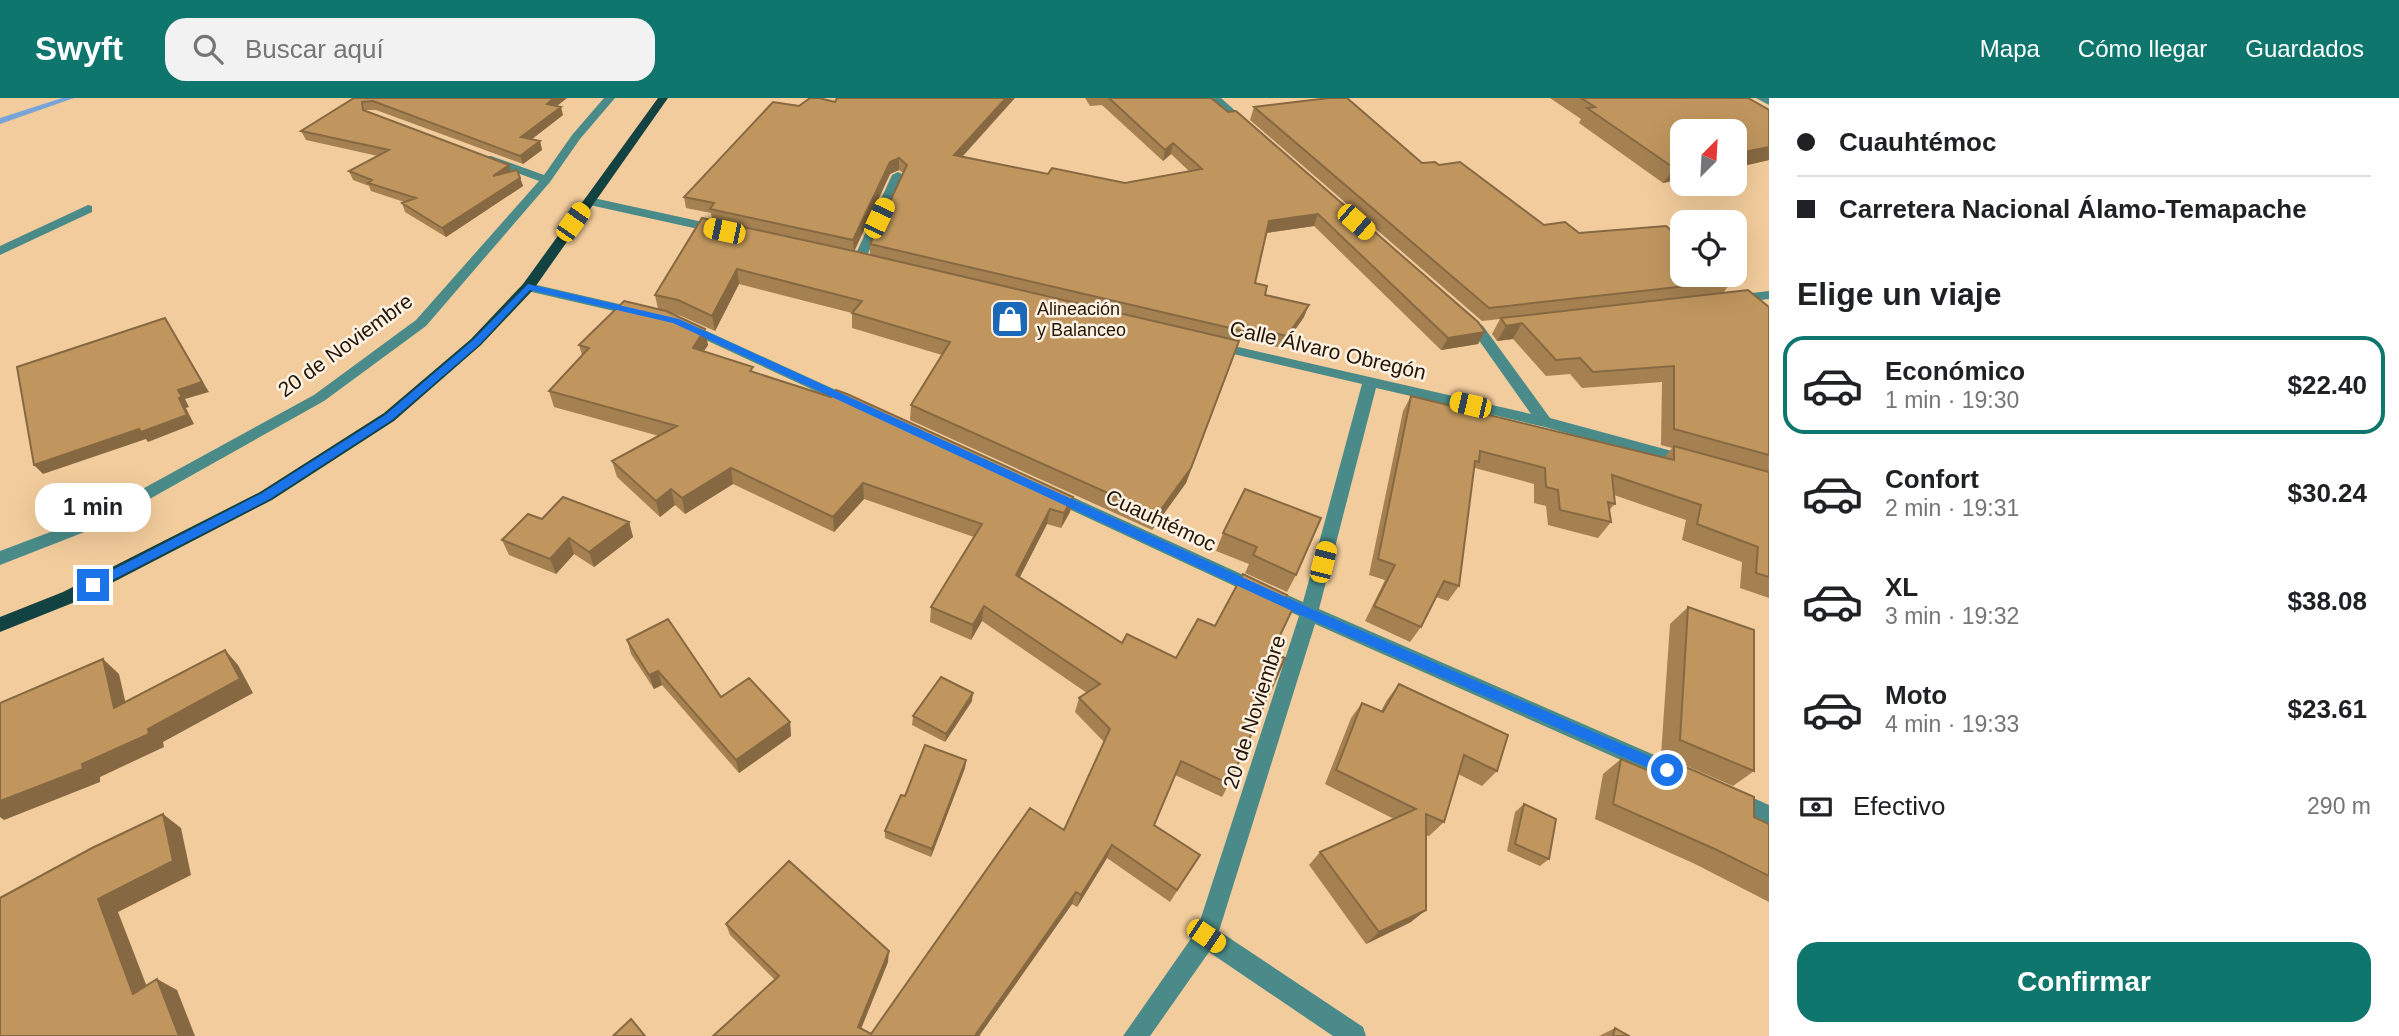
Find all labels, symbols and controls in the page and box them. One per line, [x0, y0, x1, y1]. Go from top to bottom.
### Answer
search box [165, 18, 655, 81]
text: Swyft [35, 30, 123, 67]
icon: search [189, 30, 227, 68]
text: Buscar aquí [245, 34, 384, 64]
text: Mapa [1980, 35, 2040, 62]
text: Cómo llegar [2078, 35, 2207, 62]
text: Guardados [2245, 35, 2364, 62]
north arrow [1670, 119, 1746, 196]
map controls [1670, 119, 1747, 287]
text: Cuauhtémoc [1839, 127, 1996, 157]
text: Carretera Nacional Álamo-Temapache [1839, 194, 2307, 224]
car [861, 195, 898, 241]
car [553, 199, 594, 245]
car [1334, 200, 1379, 244]
button: locate [1670, 210, 1747, 287]
car [702, 216, 747, 246]
text: Elige un viaje [1797, 276, 2002, 312]
street label: 20 de Noviembre [274, 289, 416, 401]
shop icon: Alineación y Balanceo [989, 298, 1031, 340]
place label: Alineación y Balanceo [1037, 299, 1126, 340]
street label: Calle Álvaro Obregón [1228, 316, 1428, 384]
icon: car [1801, 354, 1864, 417]
text: Económico [1885, 356, 2025, 386]
text: $22.40 [2287, 370, 2367, 400]
text: 1 min · 19:30 [1885, 387, 2019, 413]
car [1448, 390, 1493, 420]
icon: car [1801, 462, 1864, 525]
text: Confort [1885, 464, 1979, 494]
text: $30.24 [2287, 478, 2367, 508]
callout: 1 min [35, 484, 151, 532]
street label: Cuauhtémoc [1102, 484, 1220, 556]
text: 1 min [63, 494, 123, 520]
text: 2 min · 19:31 [1885, 495, 2019, 521]
car [1308, 539, 1339, 585]
route end [77, 569, 109, 601]
icon: car [1801, 570, 1864, 633]
text: XL [1885, 572, 1918, 602]
text: $38.08 [2287, 586, 2367, 616]
text: 3 min · 19:32 [1885, 603, 2019, 629]
street label: 20 de Noviembre [1218, 632, 1290, 792]
icon: car [1801, 678, 1864, 741]
text: Moto [1885, 680, 1947, 710]
text: $23.61 [2287, 694, 2367, 724]
text: 4 min · 19:33 [1885, 711, 2019, 737]
route start [1651, 754, 1683, 786]
icon: cash [1797, 788, 1835, 826]
text: Efectivo [1853, 791, 1946, 821]
text: 290 m [2307, 793, 2371, 819]
car [1183, 916, 1230, 956]
button: Confirmar [1797, 942, 2371, 1022]

